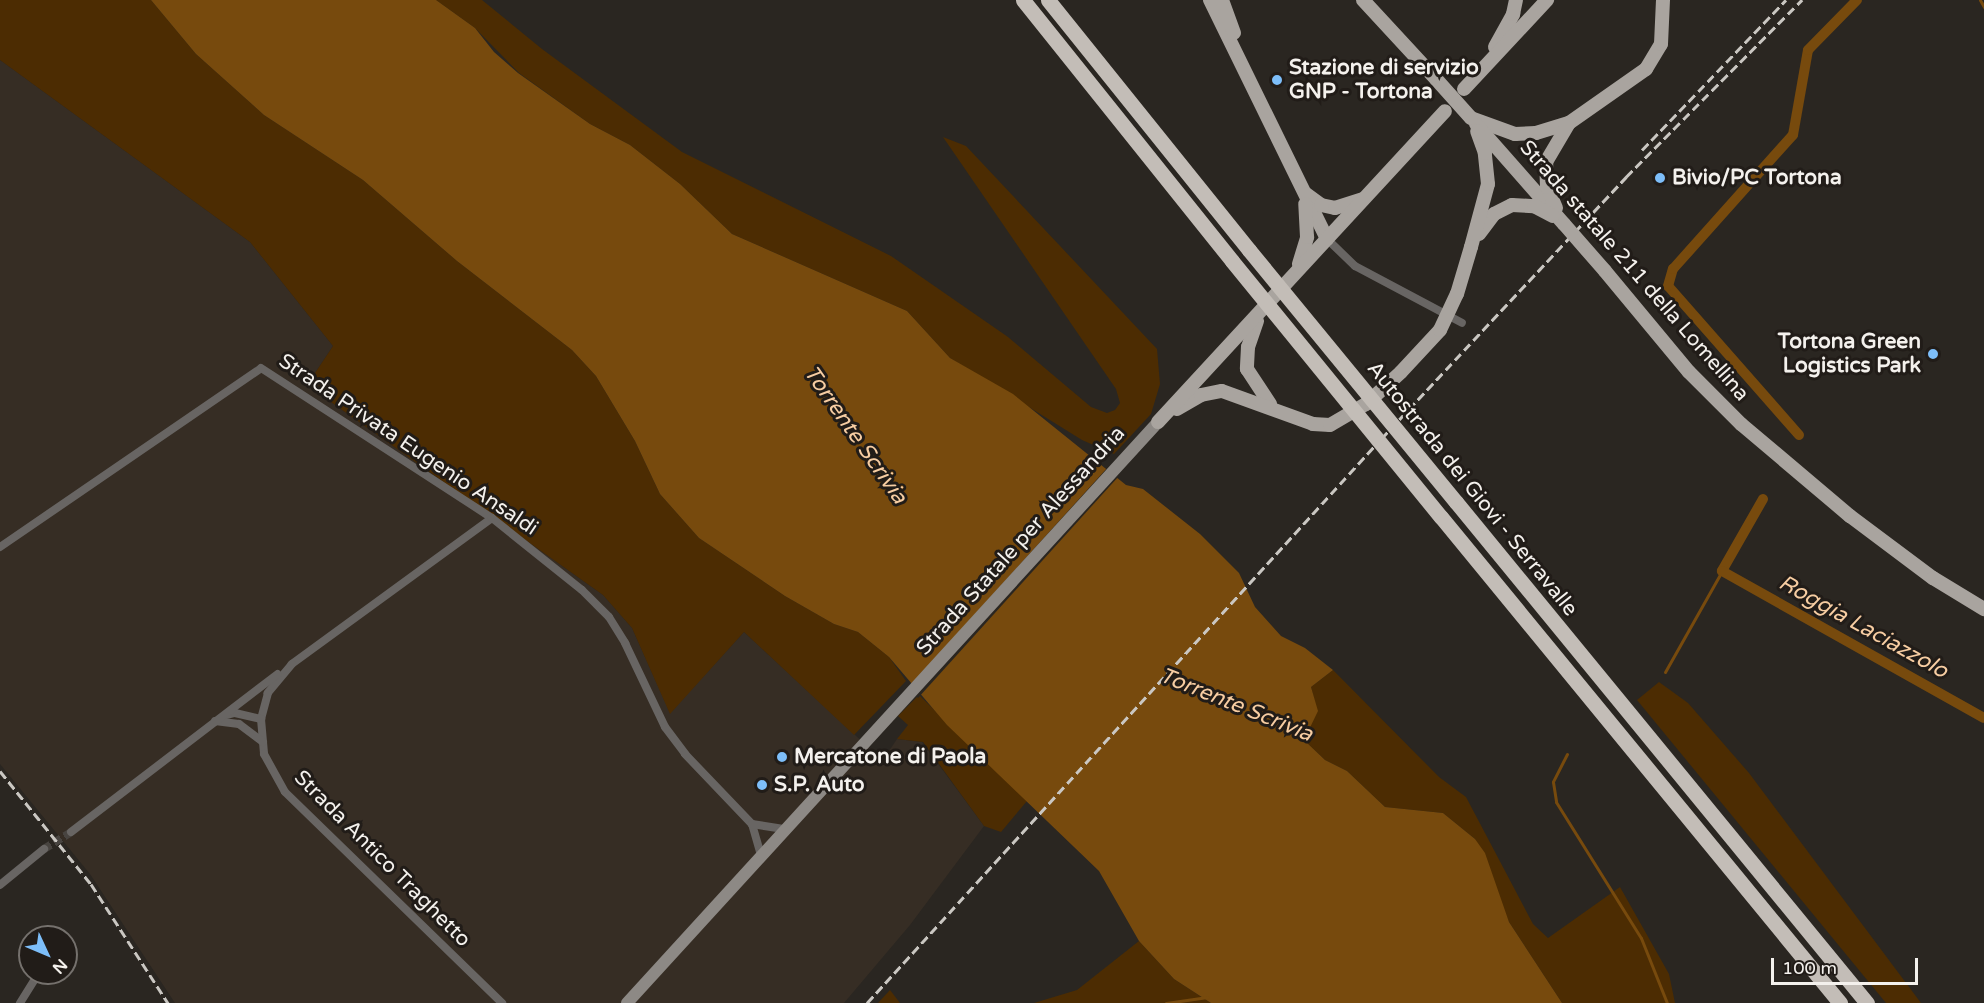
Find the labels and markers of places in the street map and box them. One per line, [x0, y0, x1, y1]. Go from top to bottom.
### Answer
place label: Stazione di servizio GNP - Tortona [1289, 55, 1479, 105]
marker: Stazione di servizio GNP - Tortona [1270, 73, 1284, 87]
place label: Bivio/PC Tortona [1672, 165, 1842, 191]
marker: Bivio/PC Tortona [1653, 171, 1667, 185]
place label: Tortona Green Logistics Park [1778, 329, 1921, 379]
marker: Tortona Green Logistics Park [1926, 347, 1940, 361]
place label: Mercatone di Paola [794, 744, 986, 770]
marker: Mercatone di Paola [775, 750, 789, 764]
place label: S.P. Auto [774, 772, 865, 798]
marker: S.P. Auto [755, 778, 769, 792]

